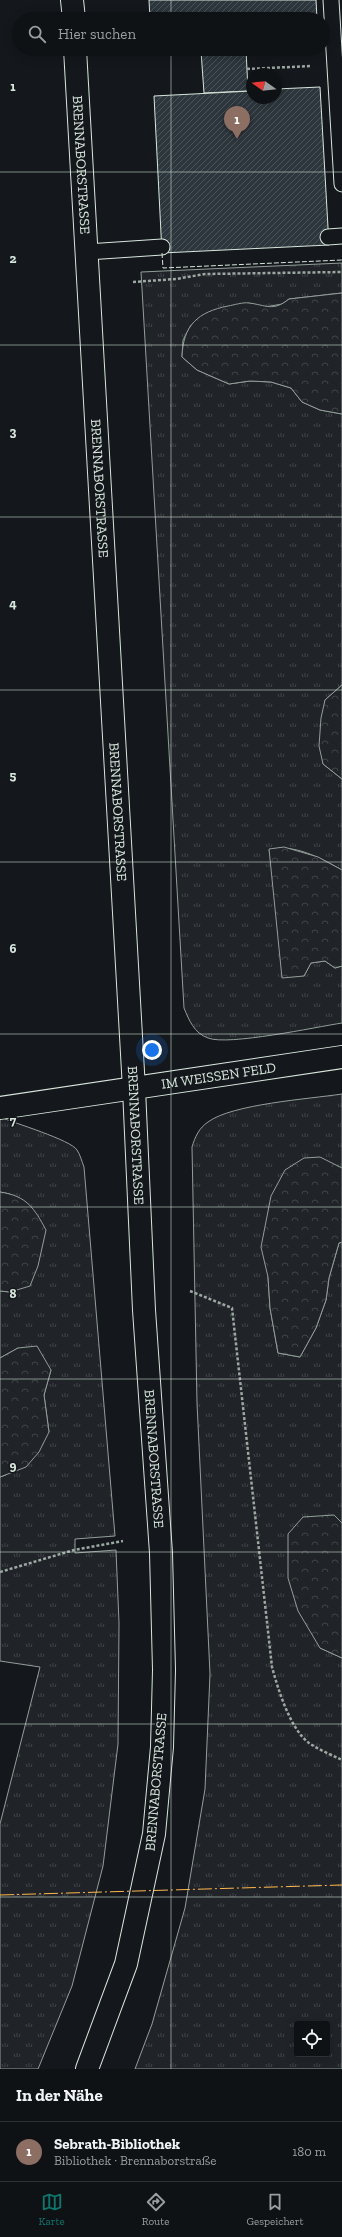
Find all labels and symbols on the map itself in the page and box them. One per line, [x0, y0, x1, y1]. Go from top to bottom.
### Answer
north arrow [246, 68, 282, 104]
text: 1 [10, 79, 16, 94]
street label: BRENNABORSTRASSE [69, 95, 94, 235]
pin: 1 [224, 106, 250, 139]
text: 2 [10, 251, 17, 266]
street label: BRENNABORSTRASSE [87, 418, 112, 558]
text: 3 [10, 424, 17, 439]
text: 4 [9, 596, 17, 611]
street label: BRENNABORSTRASSE [106, 742, 131, 882]
text: 5 [10, 768, 17, 783]
text: 6 [10, 941, 17, 956]
your location [142, 1040, 162, 1060]
street label: IM WEISSEN FELD [160, 1058, 277, 1092]
street label: BRENNABORSTRASSE [124, 1065, 148, 1205]
text: 7 [10, 1113, 17, 1128]
text: 8 [9, 1286, 17, 1301]
street label: BRENNABORSTRASSE [141, 1389, 168, 1529]
text: 9 [10, 1458, 17, 1473]
street label: BRENNABORSTRASSE [141, 1712, 171, 1852]

